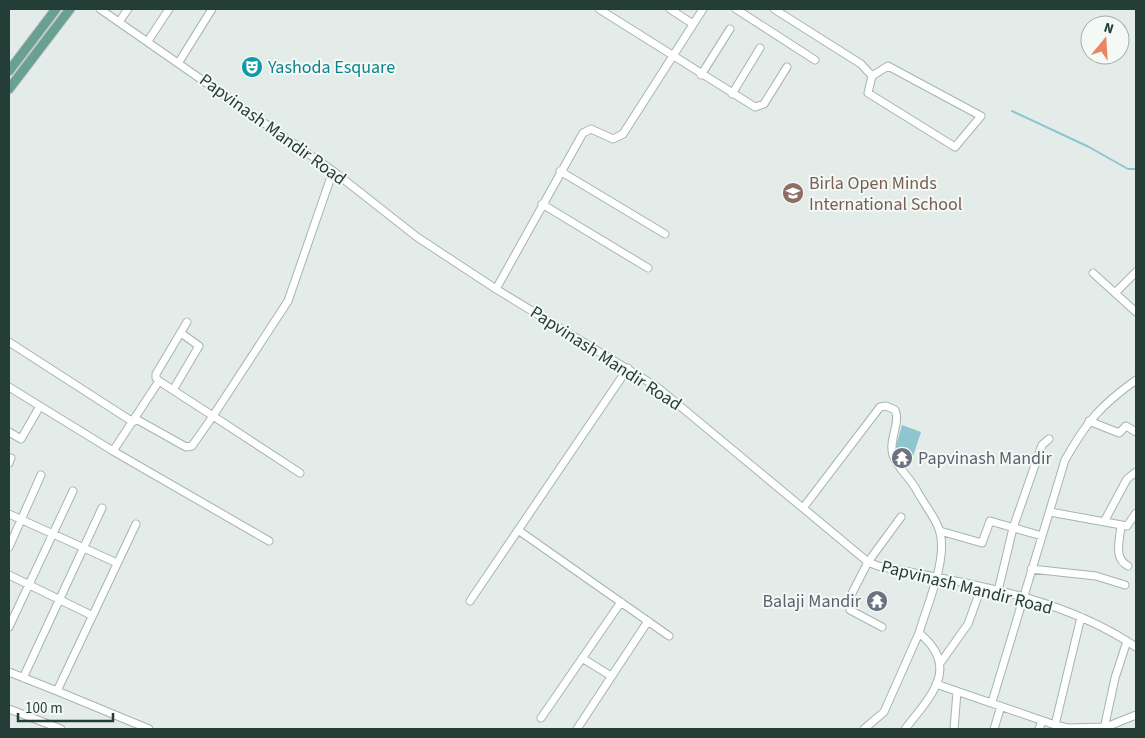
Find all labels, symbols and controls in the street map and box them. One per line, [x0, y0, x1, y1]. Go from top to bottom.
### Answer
north arrow [1080, 15, 1130, 65]
text: N [1101, 18, 1116, 40]
theatre icon: Yashoda Esquare [240, 55, 264, 79]
place label: Yashoda Esquare [267, 55, 395, 80]
street label: Papvinash Mandir Road [194, 68, 351, 191]
place label: Birla Open Minds International School [809, 171, 962, 217]
school or university icon: Birla Open Minds International School [781, 181, 805, 205]
street label: Papvinash Mandir Road [525, 300, 686, 417]
temple icon: Papvinash Mandir [890, 446, 914, 470]
place label: Papvinash Mandir [918, 446, 1053, 471]
street label: Papvinash Mandir Road [878, 554, 1055, 621]
place label: Balaji Mandir [763, 589, 862, 614]
temple icon: Balaji Mandir [865, 589, 889, 613]
scale bar [18, 690, 112, 722]
text: 100 m [25, 698, 63, 719]

